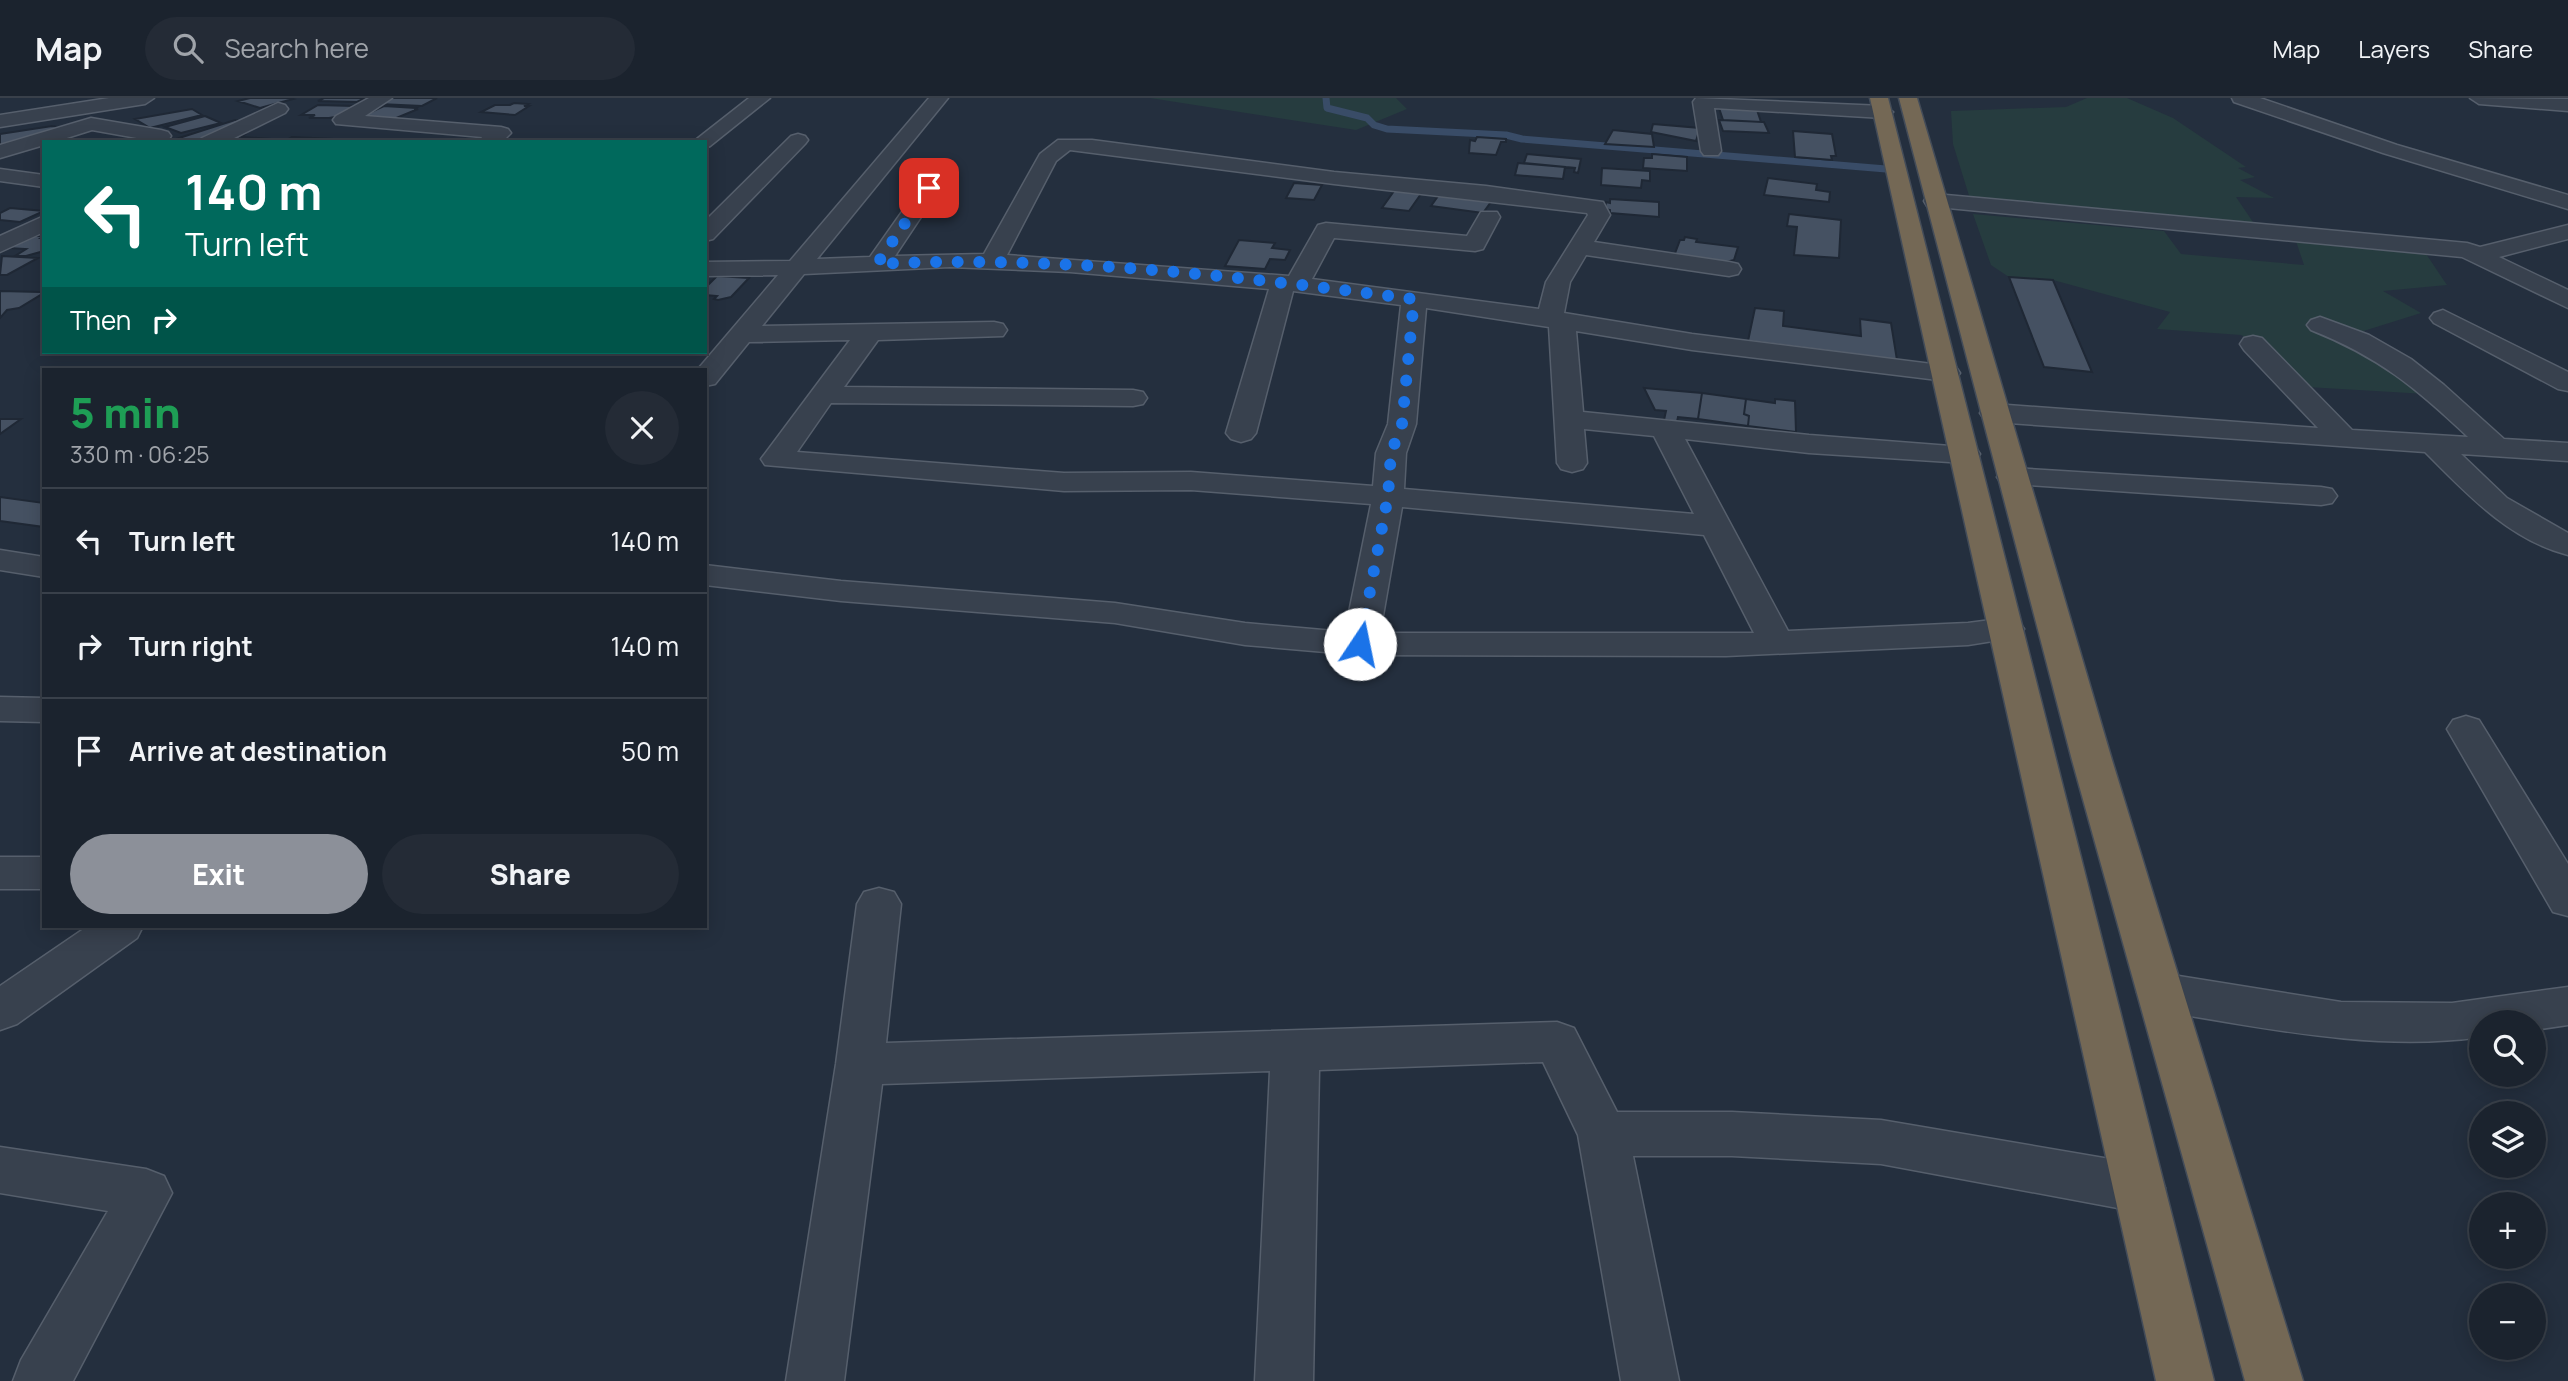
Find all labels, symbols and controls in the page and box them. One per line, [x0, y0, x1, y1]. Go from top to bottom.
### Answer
search box [145, 17, 635, 80]
text: Map [35, 26, 103, 71]
icon: search [169, 29, 207, 67]
text: Search here [225, 30, 369, 66]
text: Map [2273, 32, 2320, 65]
text: Layers [2358, 32, 2430, 65]
text: Share [2468, 32, 2533, 65]
text: 140 m [185, 158, 322, 225]
pin [899, 158, 959, 218]
icon: left [70, 168, 161, 259]
icon: arrive [910, 169, 948, 207]
text: Turn left [185, 222, 309, 266]
icon: right [145, 301, 183, 339]
text: Then [70, 302, 131, 338]
text: 5 min [70, 383, 181, 441]
button: close [605, 391, 679, 465]
text: 330 m · 06:25 [70, 438, 210, 470]
icon: left [70, 522, 108, 560]
text: Turn left [129, 523, 236, 559]
text: 140 m [610, 523, 679, 559]
position arrow [1323, 607, 1397, 681]
icon: right [70, 627, 108, 665]
text: Turn right [129, 628, 253, 664]
text: 140 m [610, 628, 679, 664]
icon: arrive [70, 732, 108, 770]
text: Arrive at destination [129, 733, 387, 769]
text: 50 m [621, 733, 679, 769]
button: Exit [70, 834, 368, 914]
button: Share [382, 834, 679, 914]
map controls [2469, 1010, 2546, 1360]
button: search [2469, 1010, 2546, 1087]
button: layers [2469, 1101, 2546, 1178]
button: + [2469, 1192, 2546, 1269]
button: − [2469, 1283, 2546, 1360]

